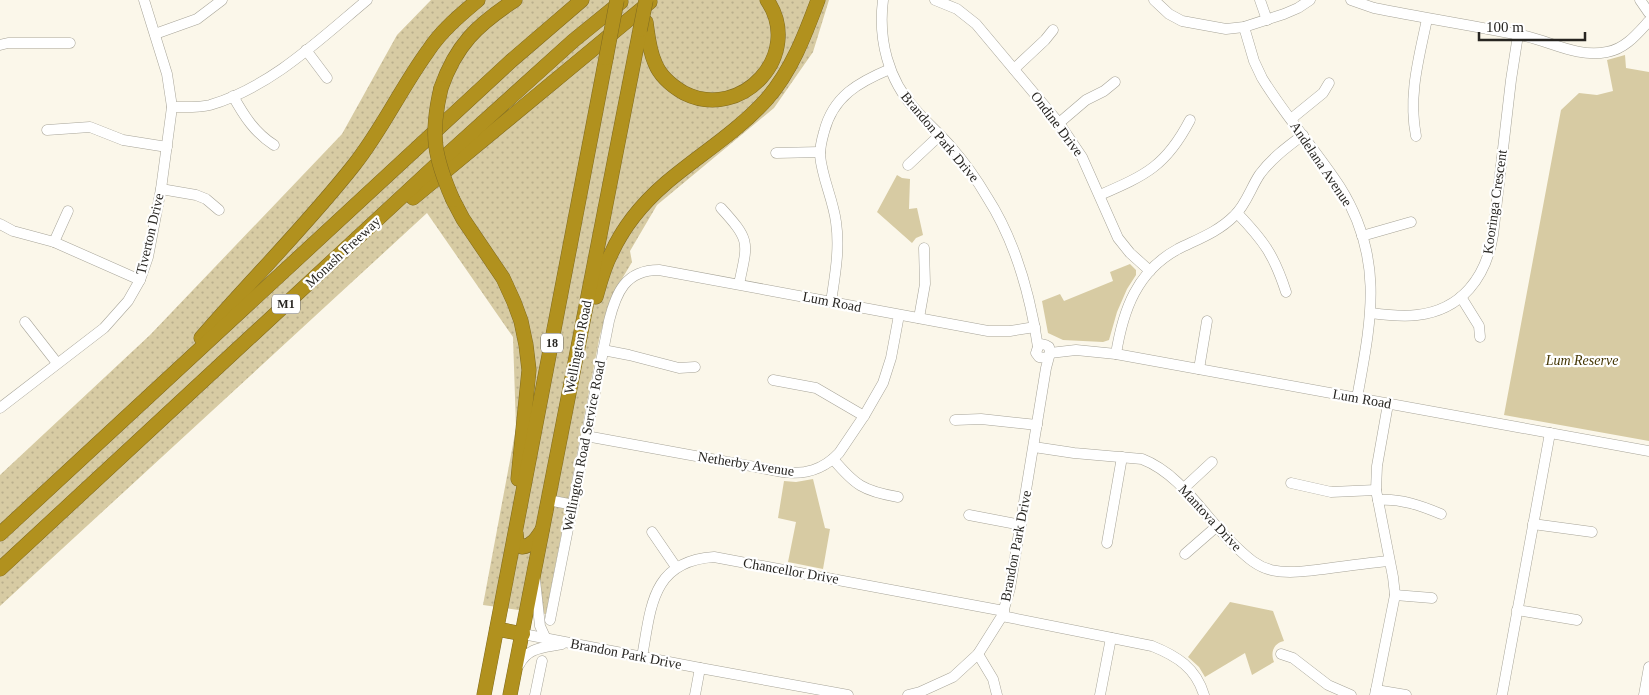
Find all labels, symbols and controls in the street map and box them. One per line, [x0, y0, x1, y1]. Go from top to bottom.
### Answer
scale bar [1479, 10, 1585, 42]
text: 100 m [1486, 19, 1524, 35]
street label: Brandon Park Drive [898, 89, 982, 185]
street label: Ondine Drive [1028, 89, 1086, 159]
street label: Andelana Avenue [1287, 119, 1355, 209]
street label: Kooringa Crescent [1480, 149, 1510, 255]
street label: Tiverton Drive [133, 192, 167, 276]
street label: Monash Freeway [302, 214, 384, 290]
street label: Lum Road [801, 289, 863, 315]
road number: M1 [272, 294, 300, 314]
street label: Wellington Road [562, 299, 594, 395]
road number: 18 [541, 333, 563, 352]
park label: Lum Reserve [1545, 353, 1618, 368]
street label: Wellington Road Service Road [560, 359, 608, 533]
street label: Lum Road [1331, 386, 1393, 412]
street label: Netherby Avenue [697, 449, 795, 479]
street label: Mantova Drive [1175, 482, 1245, 554]
street label: Brandon Park Drive [998, 489, 1034, 603]
street label: Chancellor Drive [742, 555, 840, 587]
street label: Brandon Park Drive [569, 636, 683, 672]

